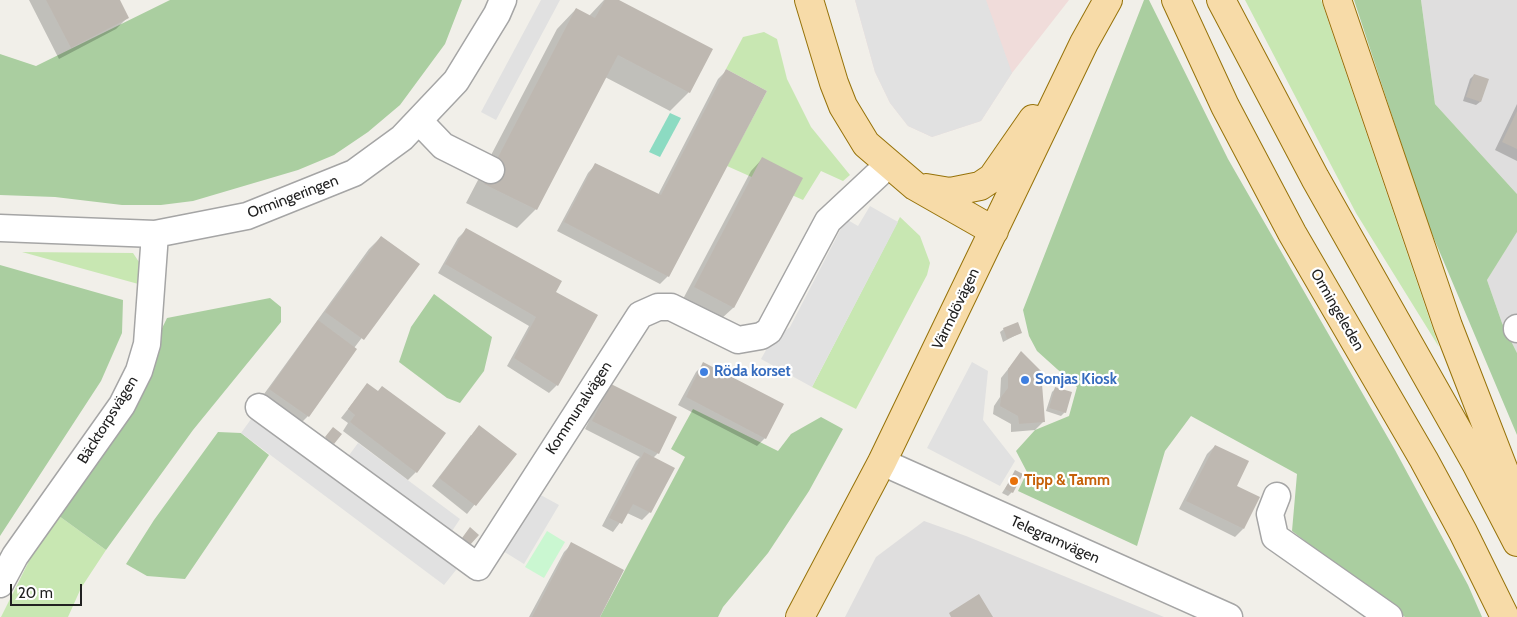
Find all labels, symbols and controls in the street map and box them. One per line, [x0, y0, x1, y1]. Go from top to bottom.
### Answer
street label: Ormingeringen [245, 171, 341, 223]
street label: Värmdövägen [929, 265, 983, 353]
street label: Ormingeleden [1306, 266, 1368, 354]
street label: Kommunalvägen [542, 358, 616, 458]
place label: Röda korset [714, 363, 791, 381]
marker: Röda korset [698, 366, 710, 378]
place label: Sonjas Kiosk [1035, 371, 1117, 389]
street label: Bäcktorpsvägen [74, 373, 142, 467]
marker: Sonjas Kiosk [1019, 374, 1031, 386]
place label: Tipp & Tamm [1024, 472, 1110, 490]
marker: Tipp & Tamm [1008, 475, 1020, 487]
street label: Telegramvägen [1008, 512, 1102, 568]
scale bar [12, 574, 85, 606]
text: 20 m [18, 584, 53, 602]

